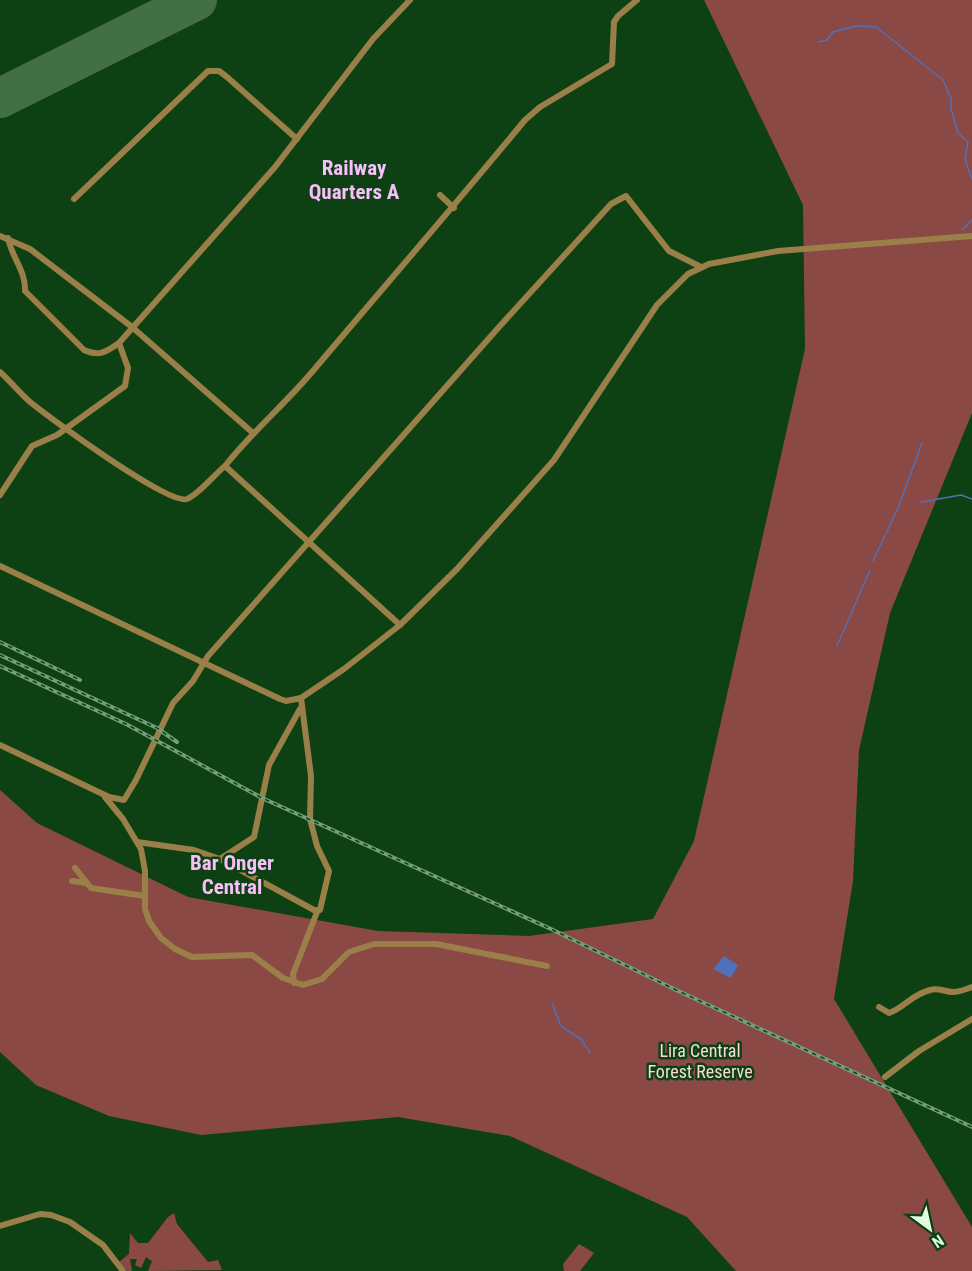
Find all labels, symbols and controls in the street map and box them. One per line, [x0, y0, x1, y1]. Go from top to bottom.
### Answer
district label: Railway Quarters A [309, 156, 400, 204]
district label: Bar Onger Central [190, 851, 274, 899]
park label: Lira Central Forest Reserve [647, 1040, 753, 1082]
north arrow [900, 1199, 960, 1259]
text: N [929, 1231, 947, 1252]

